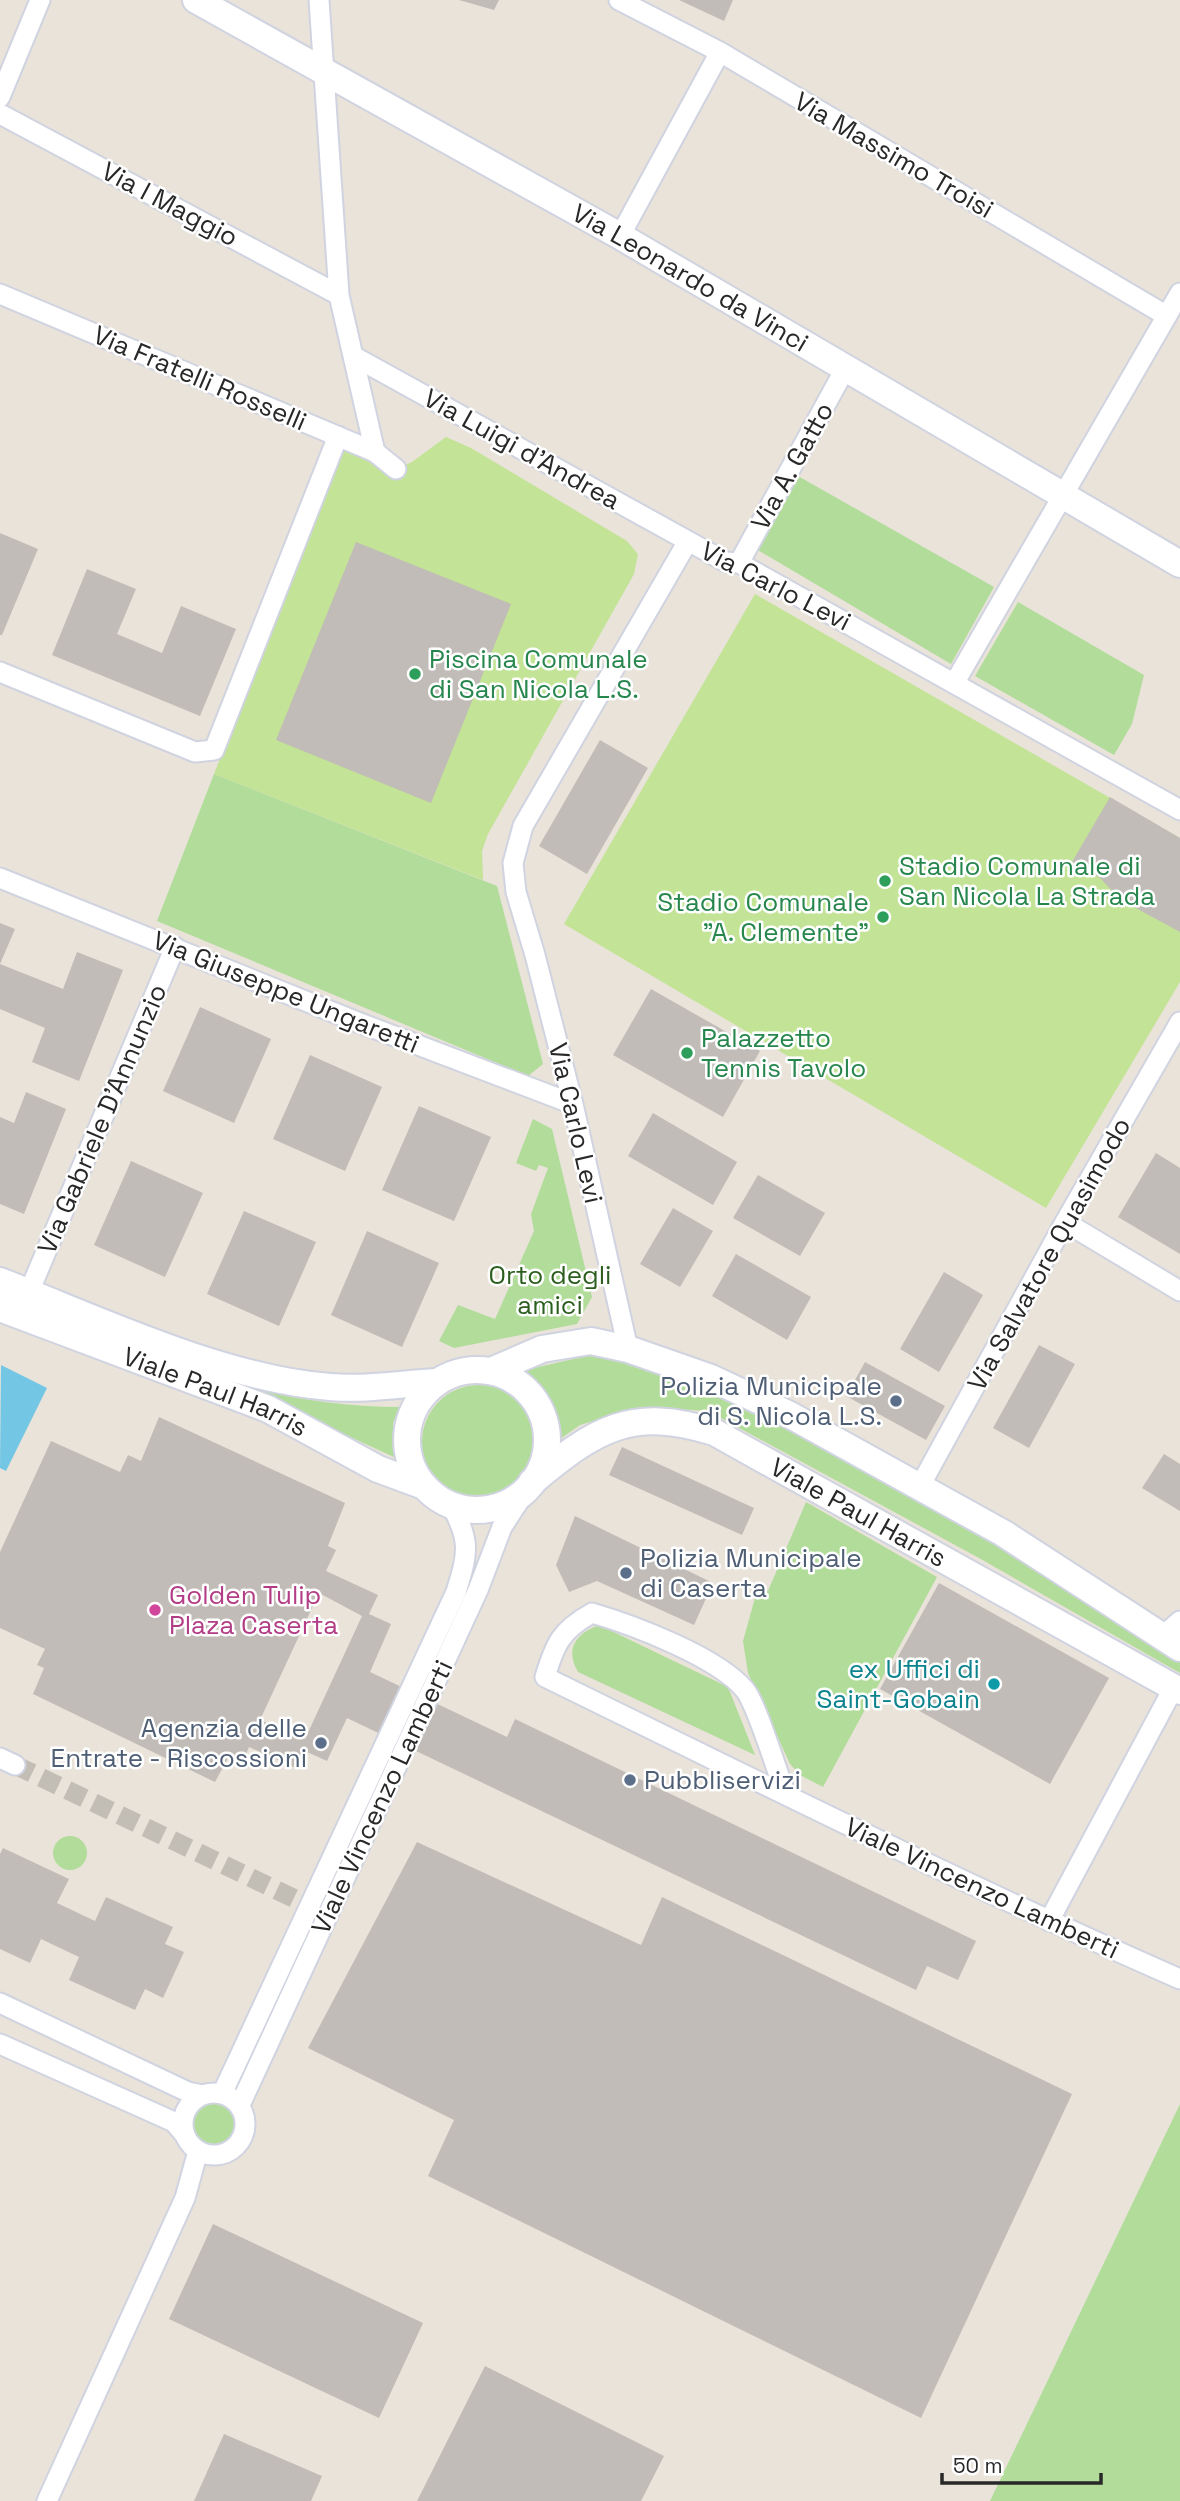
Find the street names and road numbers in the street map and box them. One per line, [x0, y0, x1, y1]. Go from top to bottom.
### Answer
street label: Via Massimo Troisi [788, 84, 1000, 226]
street label: Via I Maggio [96, 154, 244, 254]
street label: Via Leonardo da Vinci [566, 196, 815, 360]
street label: Via Fratelli Rosselli [88, 318, 312, 438]
street label: Via Luigi d'Andrea [418, 381, 626, 517]
street label: Via A. Gatto [743, 396, 841, 536]
street label: Via Carlo Levi [695, 534, 857, 638]
street label: Via Giuseppe Ungaretti [148, 923, 424, 1061]
street label: Via Gabriele D'Annunzio [30, 979, 174, 1259]
street label: Via Carlo Levi [541, 1039, 611, 1207]
street label: Via Salvatore Quasimodo [960, 1111, 1138, 1397]
street label: Viale Paul Harris [118, 1339, 314, 1444]
street label: Viale Paul Harris [764, 1450, 953, 1575]
street label: Viale Vincenzo Lamberti [304, 1655, 460, 1939]
street label: Viale Vincenzo Lamberti [840, 1810, 1124, 1966]

